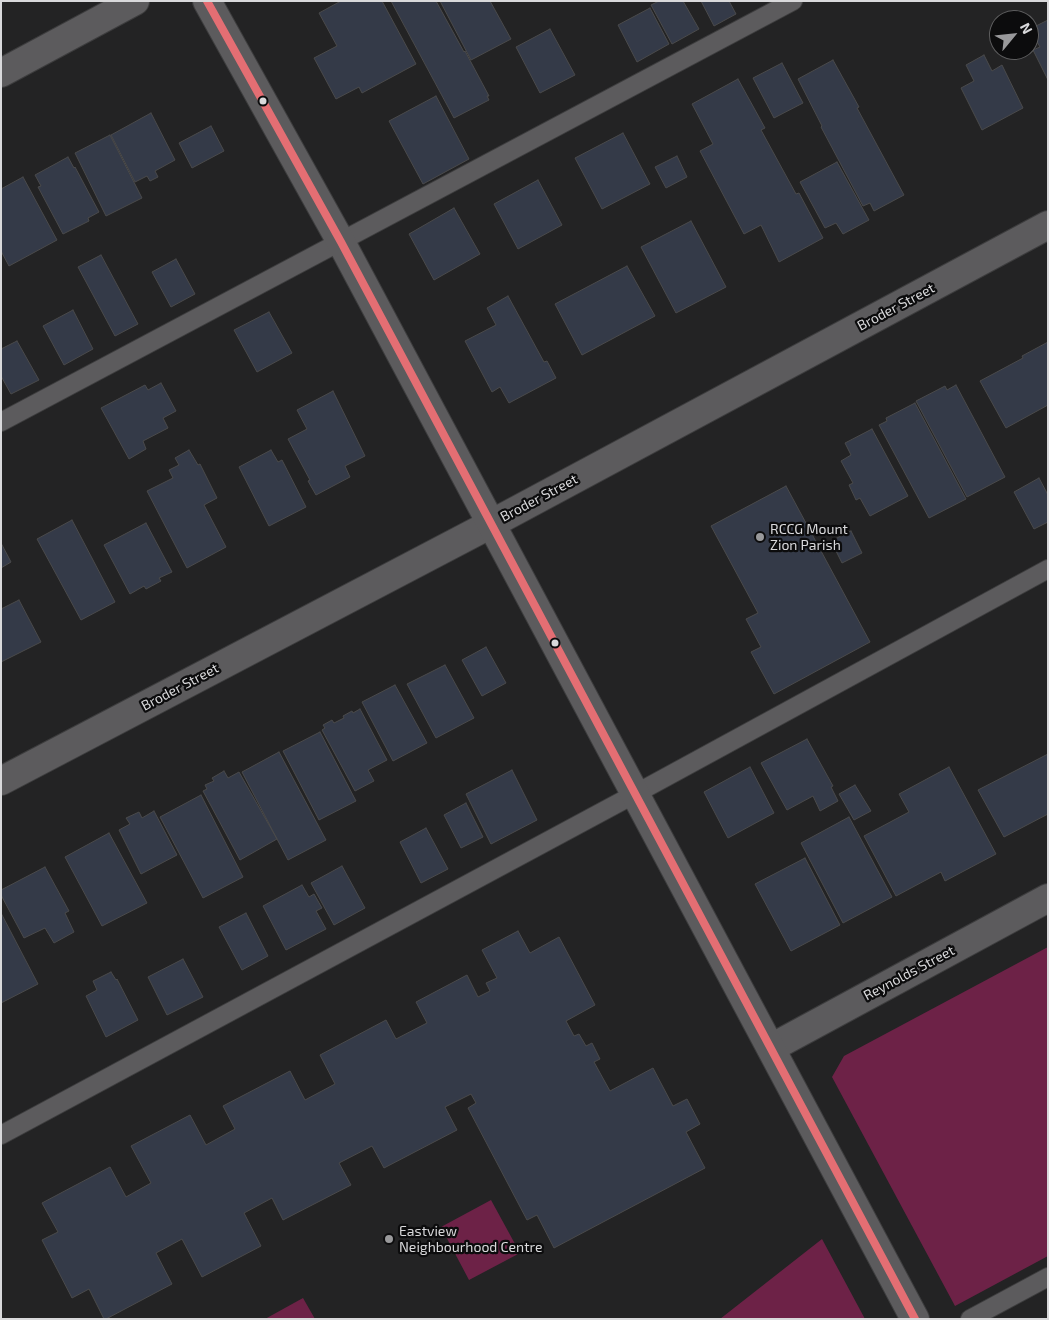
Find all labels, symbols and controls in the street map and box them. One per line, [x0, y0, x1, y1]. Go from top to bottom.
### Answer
north arrow [989, 10, 1039, 60]
text: N [1017, 20, 1037, 37]
unlabelled marker [258, 96, 268, 106]
street label: Broder Street [854, 280, 938, 334]
street label: Broder Street [497, 471, 581, 525]
place label: RCCG Mount Zion Parish [770, 521, 848, 554]
marker: RCCG Mount Zion Parish [754, 531, 766, 543]
unlabelled marker [550, 638, 560, 648]
street label: Broder Street [138, 660, 222, 714]
street label: Reynolds Street [861, 942, 957, 1004]
place label: Eastview Neighbourhood Centre [399, 1223, 542, 1256]
marker: Eastview Neighbourhood Centre [383, 1233, 395, 1245]

